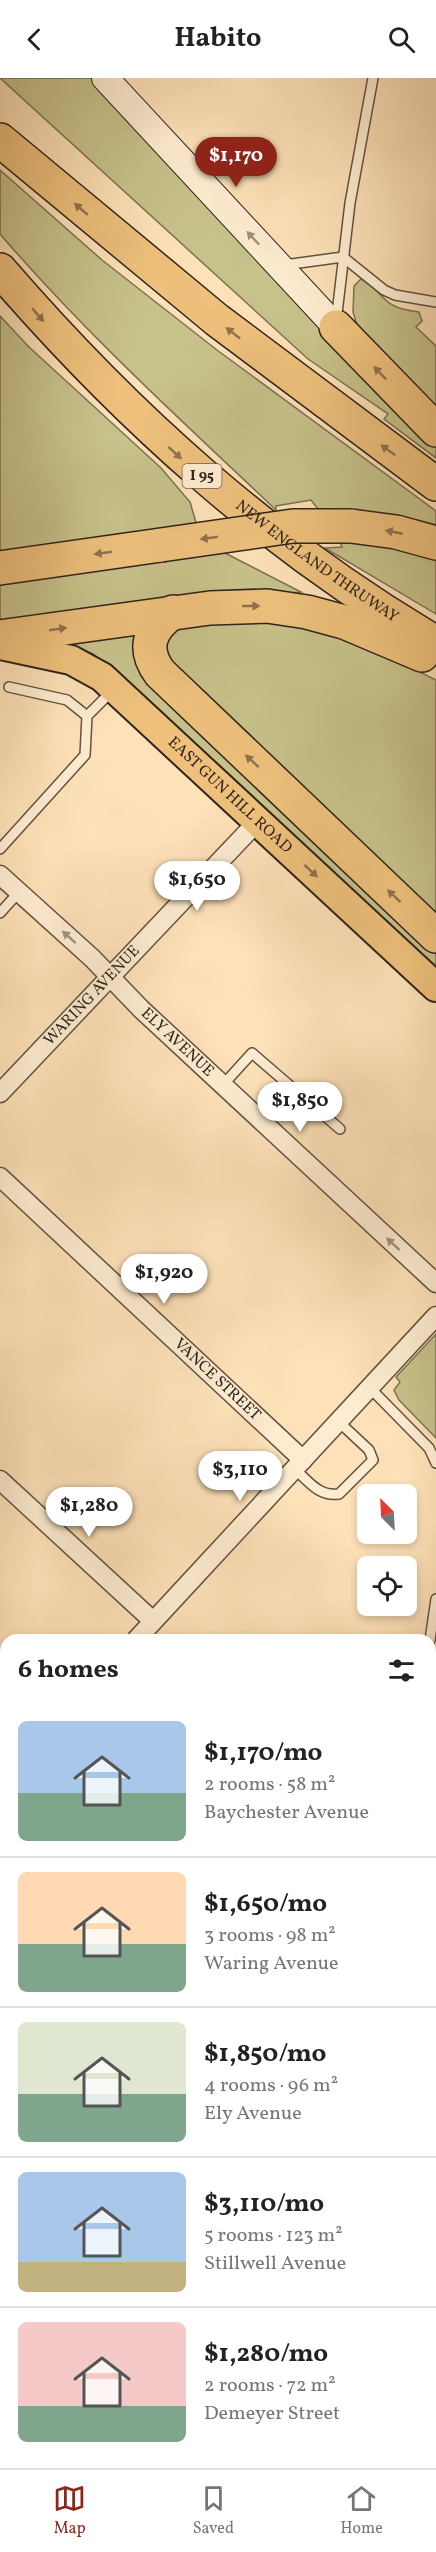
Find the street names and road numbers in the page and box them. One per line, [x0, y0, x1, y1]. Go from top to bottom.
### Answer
road number: I 95 [182, 464, 222, 488]
street label: NEW ENGLAND THRUWAY [230, 495, 403, 628]
street label: EAST GUN HILL ROAD [162, 732, 297, 859]
street label: WARING AVENUE [39, 941, 145, 1051]
street label: ELY AVENUE [136, 1003, 219, 1082]
street label: VANCE STREET [169, 1334, 265, 1426]

